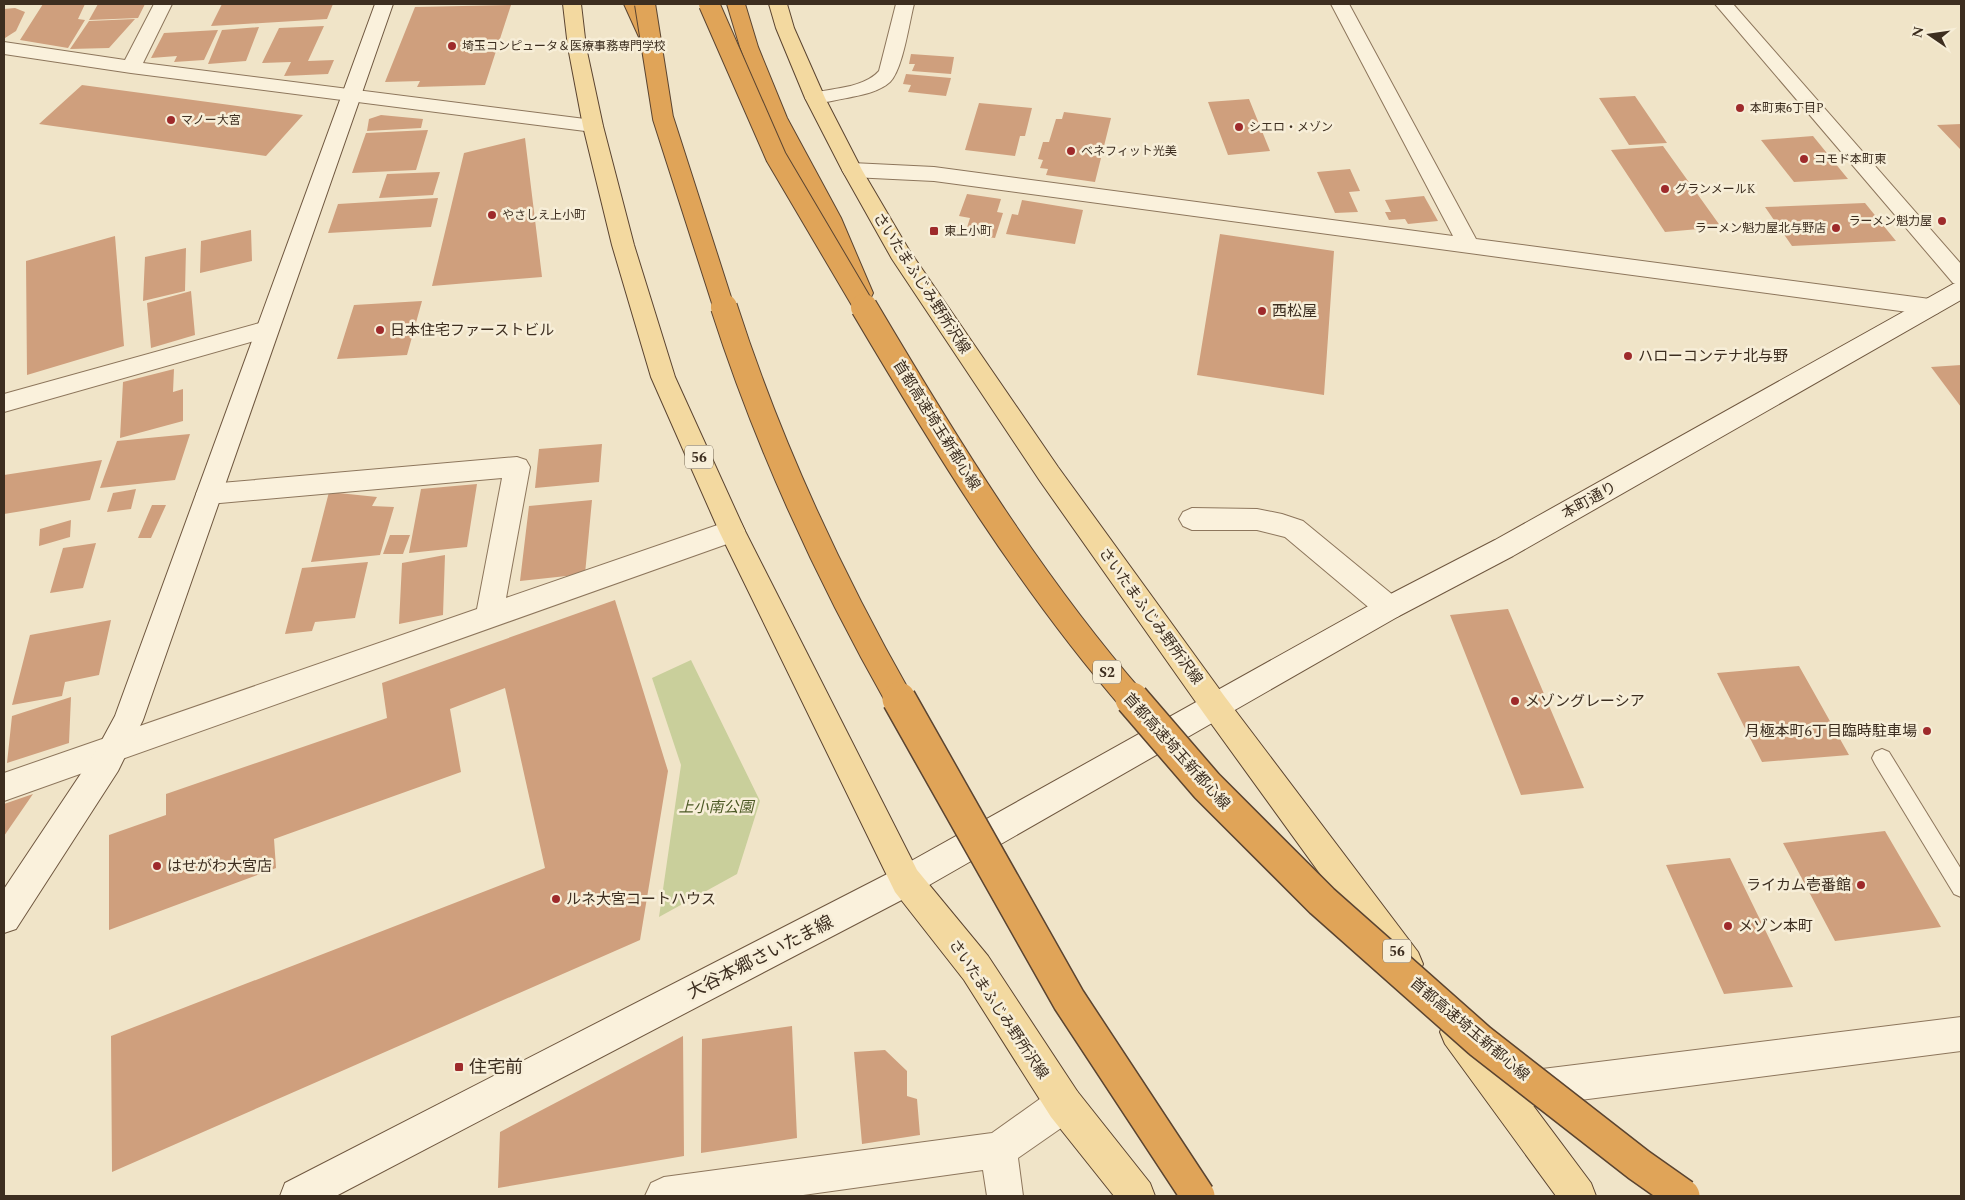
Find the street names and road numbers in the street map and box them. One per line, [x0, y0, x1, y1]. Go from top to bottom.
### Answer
street label: さいたまふじみ野所沢線 [867, 208, 976, 359]
street label: 首都高速埼玉新都心線 [887, 356, 986, 495]
road number: 56 [685, 446, 713, 468]
street label: 本町通り [1557, 476, 1621, 525]
street label: さいたまふじみ野所沢線 [1093, 543, 1208, 690]
road number: S2 [1093, 660, 1121, 684]
street label: 首都高速埼玉新都心線 [1118, 688, 1235, 815]
street label: 大谷本郷さいたま線 [682, 909, 838, 1006]
street label: さいたまふじみ野所沢線 [943, 935, 1054, 1084]
road number: 56 [1383, 939, 1411, 962]
street label: 首都高速埼玉新都心線 [1405, 972, 1535, 1086]

